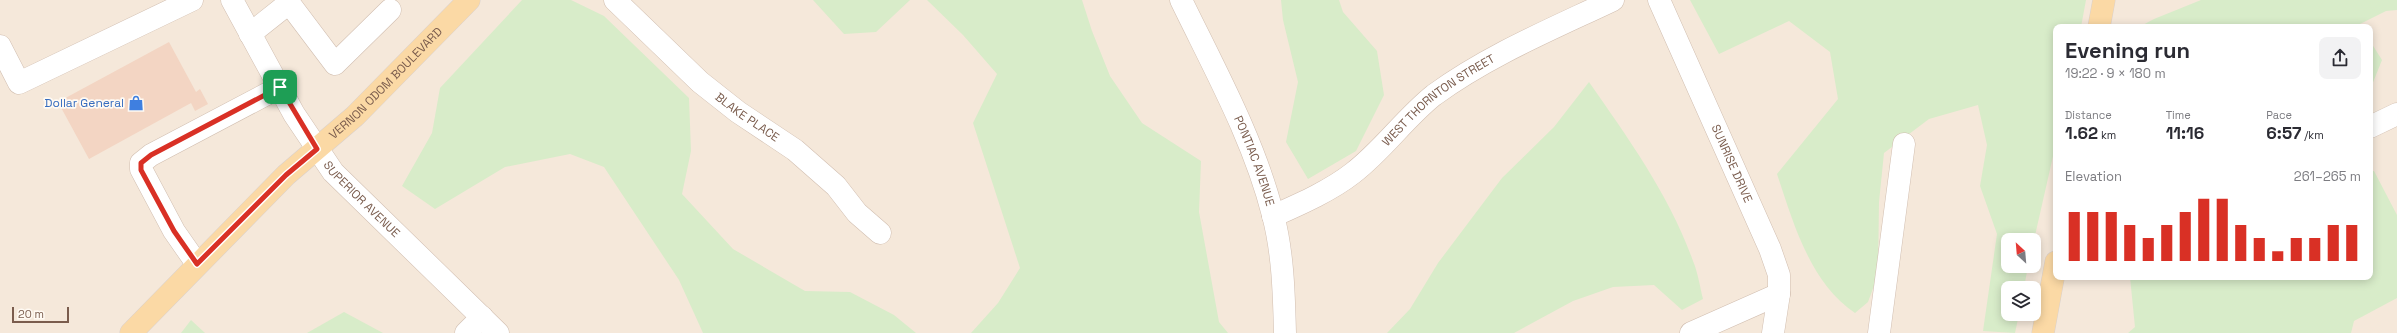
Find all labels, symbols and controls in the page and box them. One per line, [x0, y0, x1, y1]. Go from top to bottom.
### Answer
street label: VERNON ODOM BOULEVARD [326, 24, 446, 143]
text: Evening run [2065, 36, 2190, 64]
button: share [2319, 37, 2361, 79]
street label: WEST THORNTON STREET [1379, 51, 1498, 150]
text: 19:22 · 9 × 180 m [2065, 65, 2166, 82]
pin [263, 70, 297, 104]
icon: arrive [269, 76, 291, 98]
street label: BLAKE PLACE [712, 89, 783, 145]
shop icon: Dollar General [127, 94, 145, 112]
place label: Dollar General [45, 95, 124, 111]
text: Distance [2065, 108, 2112, 122]
text: Time [2166, 108, 2191, 122]
text: Pace [2266, 108, 2292, 122]
street label: PONTIAC AVENUE [1230, 113, 1278, 208]
street label: SUNRISE DRIVE [1708, 122, 1756, 205]
text: 1.62 [2065, 122, 2098, 144]
text: 11:16 [2166, 122, 2204, 144]
text: 6:57 [2266, 122, 2301, 144]
text: km [2098, 128, 2116, 142]
text: /km [2301, 128, 2324, 142]
street label: SUPERIOR AVENUE [320, 158, 404, 241]
text: Elevation [2065, 168, 2122, 185]
text: 261–265 m [2294, 168, 2361, 185]
north arrow [2001, 233, 2041, 273]
map controls [2001, 233, 2041, 321]
button: layers [2001, 281, 2041, 321]
scale bar [12, 305, 69, 324]
text: 20 m [18, 307, 44, 321]

